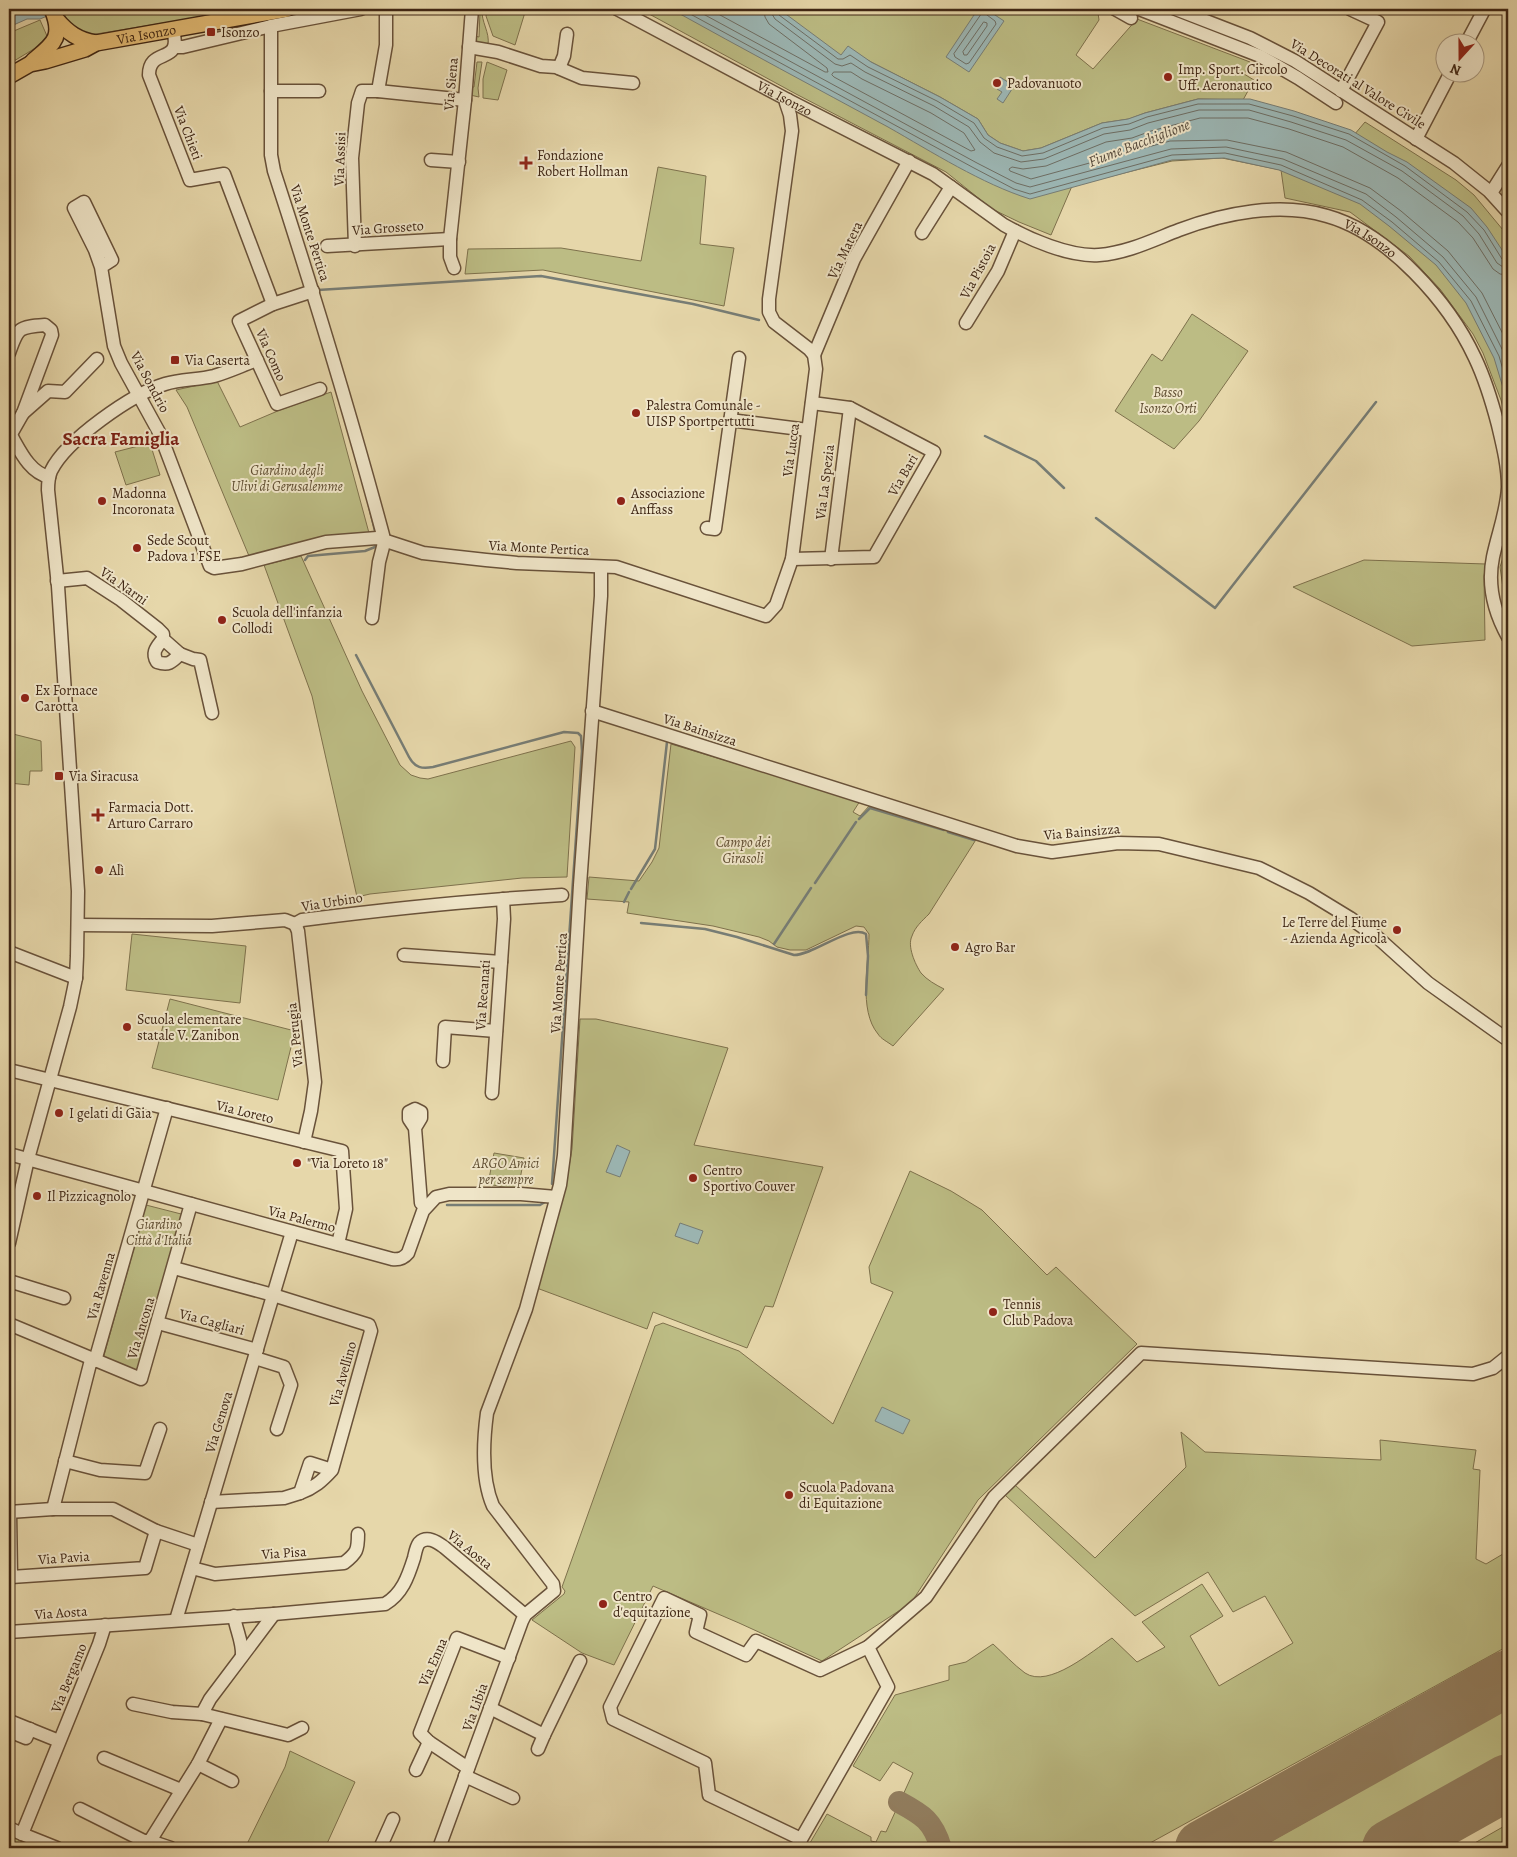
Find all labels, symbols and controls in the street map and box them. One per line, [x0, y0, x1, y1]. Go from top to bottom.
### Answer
street label: Via Isonzo [114, 19, 178, 49]
place label: Isonzo [221, 23, 259, 42]
marker: Isonzo [205, 26, 217, 38]
north arrow [1434, 32, 1484, 82]
street label: Via Decorati al Valore Civile [1286, 34, 1429, 134]
street label: Via Siena [439, 56, 463, 112]
text: N [1447, 59, 1464, 80]
place label: Imp. Sport. Circolo Uff. Aeronautico [1178, 60, 1287, 95]
marker: Imp. Sport. Circolo Uff. Aeronautico [1162, 71, 1174, 83]
place label: Padovanuoto [1007, 74, 1082, 93]
street label: Via Isonzo [753, 75, 816, 120]
marker: Padovanuoto [991, 77, 1003, 89]
street label: Via Chieti [169, 102, 207, 163]
water label: Fiume Bacchiglione [1085, 114, 1193, 172]
street label: Via Assisi [330, 132, 350, 187]
place label: Fondazione Robert Hollman [537, 146, 628, 181]
marker: Fondazione Robert Hollman [519, 156, 533, 170]
street label: Via Monte Pertica [285, 181, 335, 284]
street label: Via Isonzo [1340, 213, 1401, 262]
street label: Via Grosseto [351, 216, 424, 240]
street label: Via Matera [822, 218, 867, 283]
street label: Via Pistoia [955, 239, 1001, 303]
street label: Via Como [251, 325, 291, 384]
street label: Via Sondrio [125, 347, 174, 416]
place label: Via Caserta [184, 351, 250, 370]
marker: Via Caserta [169, 354, 181, 366]
park label: Basso Isonzo Orti [1139, 383, 1197, 418]
place label: Palestra Comunale - UISP Sportpertutti [646, 396, 761, 431]
marker: Palestra Comunale - UISP Sportpertutti [630, 407, 642, 419]
street label: Via Lucca [778, 422, 804, 479]
district label: Sacra Famiglia [63, 426, 180, 452]
street label: Via La Spezia [811, 443, 839, 522]
street label: Via Bari [883, 451, 923, 500]
park label: Giardino degli Ulivi di Gerusalemme [231, 461, 343, 496]
place label: Madonna Incoronata [112, 484, 175, 519]
place label: Associazione Anffass [630, 484, 705, 519]
marker: Madonna Incoronata [96, 495, 108, 507]
marker: Associazione Anffass [615, 495, 627, 507]
place label: Sede Scout Padova 1 FSE [147, 531, 221, 566]
street label: Via Monte Pertica [487, 536, 590, 560]
marker: Sede Scout Padova 1 FSE [131, 542, 143, 554]
street label: Via Narni [95, 562, 152, 609]
place label: Scuola dell'infanzia Collodi [232, 603, 343, 638]
marker: Scuola dell'infanzia Collodi [216, 614, 228, 626]
place label: Ex Fornace Carotta [35, 681, 98, 716]
marker: Ex Fornace Carotta [19, 692, 31, 704]
street label: Via Bainsizza [660, 709, 740, 751]
place label: Via Siracusa [68, 767, 139, 786]
marker: Via Siracusa [53, 770, 65, 782]
place label: Farmacia Dott. Arturo Carraro [107, 798, 194, 833]
marker: Farmacia Dott. Arturo Carraro [92, 809, 104, 821]
street label: Via Bainsizza [1042, 819, 1122, 845]
park label: Campo dei Girasoli [716, 833, 771, 868]
place label: Alì [108, 861, 124, 880]
marker: Alì [93, 864, 105, 876]
street label: Via Urbino [299, 888, 364, 916]
place label: Le Terre del Fiume - Azienda Agricola [1282, 913, 1387, 948]
marker: Le Terre del Fiume - Azienda Agricola [1391, 924, 1403, 936]
street label: Via Monte Pertica [546, 932, 572, 1035]
place label: Agro Bar [964, 938, 1016, 957]
marker: Agro Bar [949, 941, 961, 953]
street label: Via Recanati [471, 959, 495, 1032]
street label: Via Perugia [282, 1001, 308, 1069]
place label: Scuola elementare statale V. Zanibon [137, 1010, 242, 1045]
marker: Scuola elementare statale V. Zanibon [121, 1021, 133, 1033]
street label: Via Loreto [213, 1095, 276, 1128]
place label: I gelati di Gaia [69, 1104, 152, 1123]
marker: I gelati di Gaia [53, 1107, 65, 1119]
place label: "Via Loreto 18" [307, 1154, 388, 1173]
park label: ARGO Amici per sempre [472, 1154, 540, 1189]
marker: "Via Loreto 18" [291, 1157, 303, 1169]
place label: Centro Sportivo Couver [703, 1161, 796, 1196]
marker: Centro Sportivo Couver [687, 1172, 699, 1184]
place label: Il Pizzicagnolo [47, 1187, 131, 1206]
marker: Il Pizzicagnolo [31, 1190, 43, 1202]
street label: Via Palermo [265, 1201, 338, 1237]
park label: Giardino Città d'Italia [126, 1215, 193, 1250]
street label: Via Ravenna [82, 1249, 120, 1323]
street label: Via Ancona [122, 1294, 160, 1362]
place label: Tennis Club Padova [1003, 1295, 1074, 1330]
street label: Via Cagliari [176, 1304, 247, 1340]
marker: Tennis Club Padova [987, 1306, 999, 1318]
street label: Via Avellino [324, 1339, 361, 1410]
street label: Via Genova [200, 1388, 238, 1456]
place label: Scuola Padovana di Equitazione [799, 1478, 895, 1513]
marker: Scuola Padovana di Equitazione [783, 1489, 795, 1501]
street label: Via Aosta [443, 1525, 497, 1574]
street label: Via Pisa [260, 1542, 308, 1564]
street label: Via Pavia [37, 1547, 91, 1569]
place label: Centro d'equitazione [613, 1587, 690, 1622]
marker: Centro d'equitazione [597, 1598, 609, 1610]
street label: Via Aosta [33, 1602, 89, 1624]
street label: Via Enna [414, 1634, 452, 1690]
street label: Via Bergamo [46, 1641, 91, 1716]
street label: Via Libia [457, 1680, 493, 1735]

